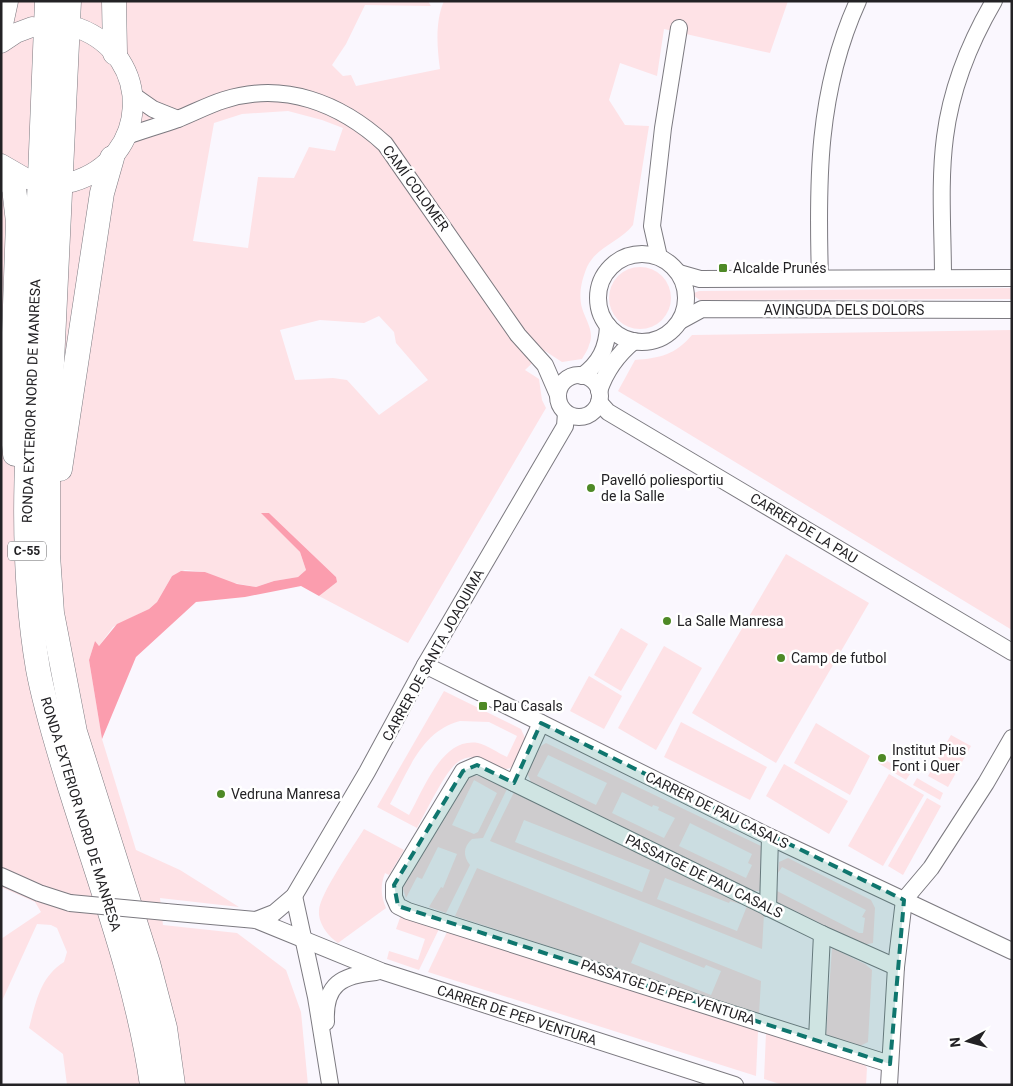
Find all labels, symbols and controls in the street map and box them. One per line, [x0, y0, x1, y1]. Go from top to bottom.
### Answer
street label: CAMÍ COLOMER [380, 141, 453, 234]
place label: Alcalde Prunés [733, 260, 826, 276]
marker: Alcalde Prunés [717, 262, 729, 274]
street label: RONDA EXTERIOR NORD DE MANRESA [19, 279, 43, 523]
street label: AVINGUDA DELS DOLORS [764, 302, 924, 318]
place label: Pavelló poliesportiu de la Salle [601, 472, 724, 504]
marker: Pavelló poliesportiu de la Salle [585, 482, 597, 494]
street label: CARRER DE LA PAU [747, 490, 861, 566]
road number: C-55 [8, 542, 46, 560]
street label: CARRER DE SANTA JOAQUIMA [379, 566, 487, 744]
place label: La Salle Manresa [677, 613, 784, 629]
marker: La Salle Manresa [661, 615, 673, 627]
place label: Camp de futbol [791, 650, 887, 666]
marker: Camp de futbol [775, 652, 787, 664]
street label: RONDA EXTERIOR NORD DE MANRESA [38, 695, 124, 933]
place label: Pau Casals [493, 698, 563, 714]
marker: Pau Casals [477, 700, 489, 712]
place label: Institut Pius Font i Quer [892, 742, 966, 774]
marker: Institut Pius Font i Quer [876, 752, 888, 764]
street label: CARRER DE PAU CASALS [643, 768, 791, 852]
place label: Vedruna Manresa [231, 786, 341, 802]
marker: Vedruna Manresa [215, 788, 227, 800]
street label: PASSATGE DE PAU CASALS [623, 831, 785, 921]
street label: PASSATGE DE PEP VENTURA [579, 956, 757, 1028]
street label: CARRER DE PEP VENTURA [435, 982, 599, 1048]
north arrow [943, 1016, 993, 1066]
text: N [947, 1037, 964, 1048]

